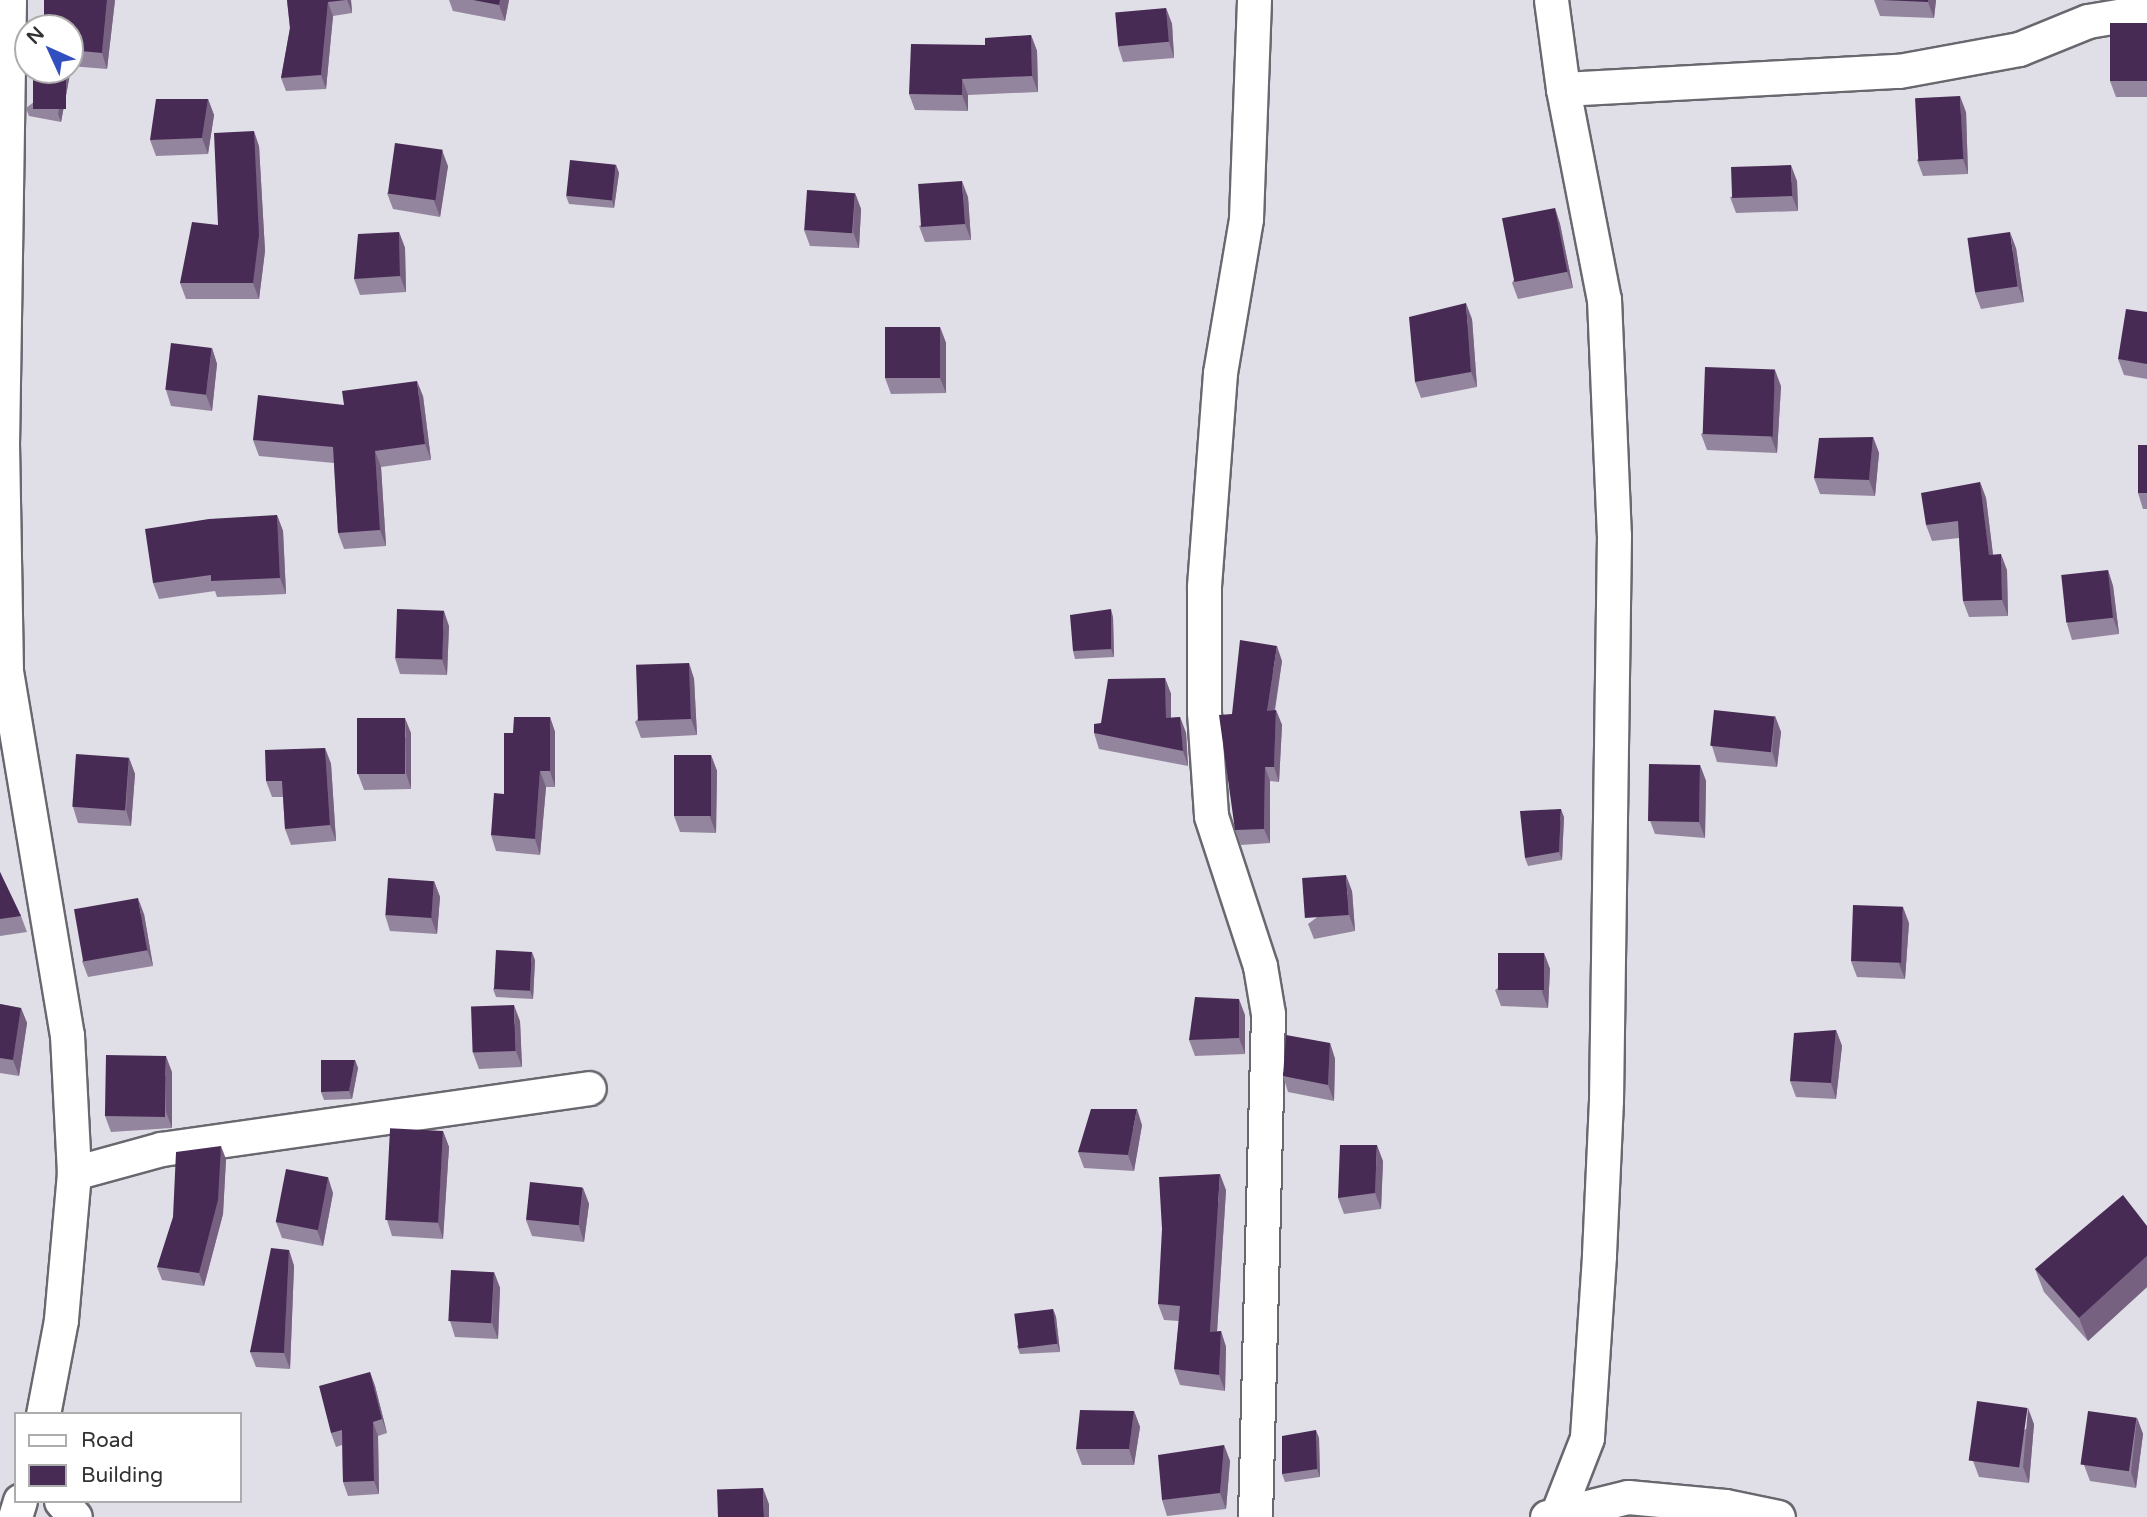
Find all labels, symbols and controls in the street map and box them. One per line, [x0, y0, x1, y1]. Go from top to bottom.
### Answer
north arrow [14, 14, 84, 84]
text: N [22, 22, 49, 49]
legend [14, 1412, 242, 1503]
text: Road [81, 1428, 134, 1453]
text: Building [81, 1463, 163, 1488]

